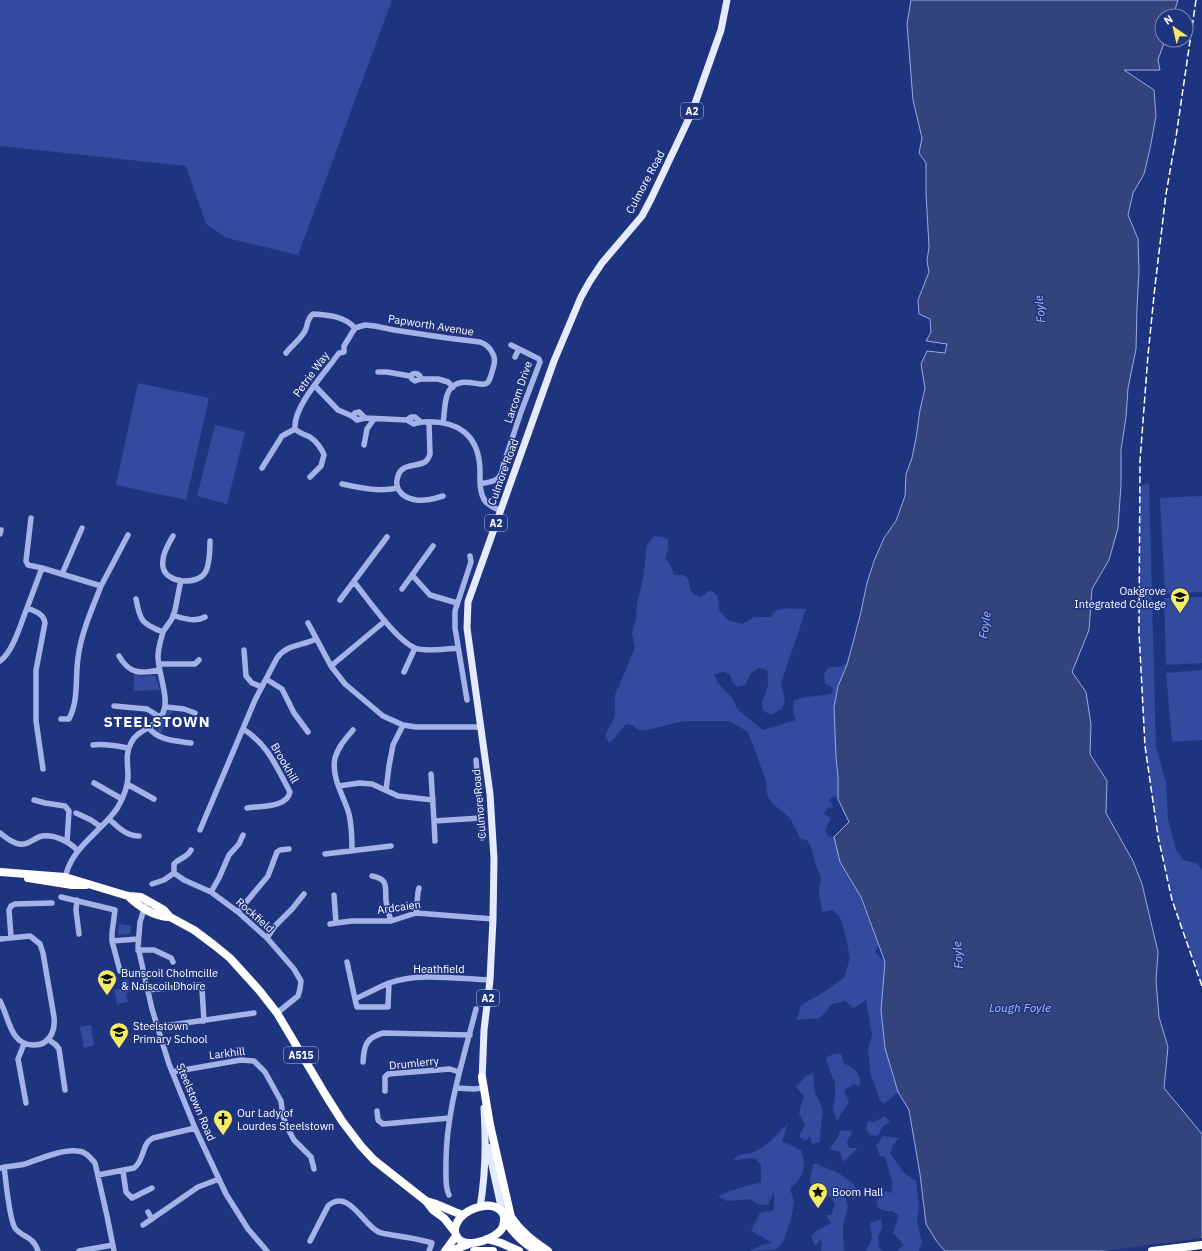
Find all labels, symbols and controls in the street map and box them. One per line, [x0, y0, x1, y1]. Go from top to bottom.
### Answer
north arrow [1154, 8, 1194, 48]
text: N [1161, 12, 1176, 28]
road number: A2 [681, 103, 703, 119]
street label: Culmore Road [622, 148, 668, 216]
water label: Foyle [1031, 295, 1048, 323]
street label: Papworth Avenue [387, 311, 475, 339]
street label: Petrie Way [290, 348, 332, 399]
street label: Larcom Drive [501, 359, 535, 425]
street label: Culmore Road [484, 437, 522, 507]
road number: A2 [485, 515, 507, 531]
place label: Oakgrove Integrated College [1074, 584, 1166, 611]
school or university icon: Oakgrove Integrated College [1169, 586, 1191, 614]
water label: Foyle [975, 610, 994, 640]
district label: STEELSTOWN [103, 712, 211, 731]
street label: Brookhill [268, 740, 302, 786]
street label: Culmore Road [469, 769, 489, 839]
street label: Rockfield [233, 895, 277, 935]
street label: Ardcaien [376, 897, 422, 917]
water label: Foyle [949, 941, 966, 969]
street label: Heathfield [413, 962, 465, 976]
place label: Bunscoil Cholmcille & Naíscoil Dhoire [121, 966, 218, 993]
school or university icon: Bunscoil Cholmcille & Naíscoil Dhoire [96, 968, 118, 996]
road number: A2 [477, 990, 499, 1006]
water label: Lough Foyle [989, 1000, 1051, 1015]
place label: Steelstown Primary School [133, 1019, 208, 1046]
school or university icon: Steelstown Primary School [108, 1021, 130, 1049]
street label: Larkhill [208, 1044, 246, 1062]
road number: A515 [284, 1047, 318, 1063]
street label: Drumlerry [388, 1053, 440, 1073]
street label: Steelstown Road [173, 1061, 219, 1143]
place label: Our Lady of Lourdes Steelstown [237, 1106, 334, 1133]
church icon: Our Lady of Lourdes Steelstown [212, 1108, 234, 1136]
place icon: Boom Hall [807, 1181, 829, 1209]
place label: Boom Hall [832, 1185, 883, 1199]

